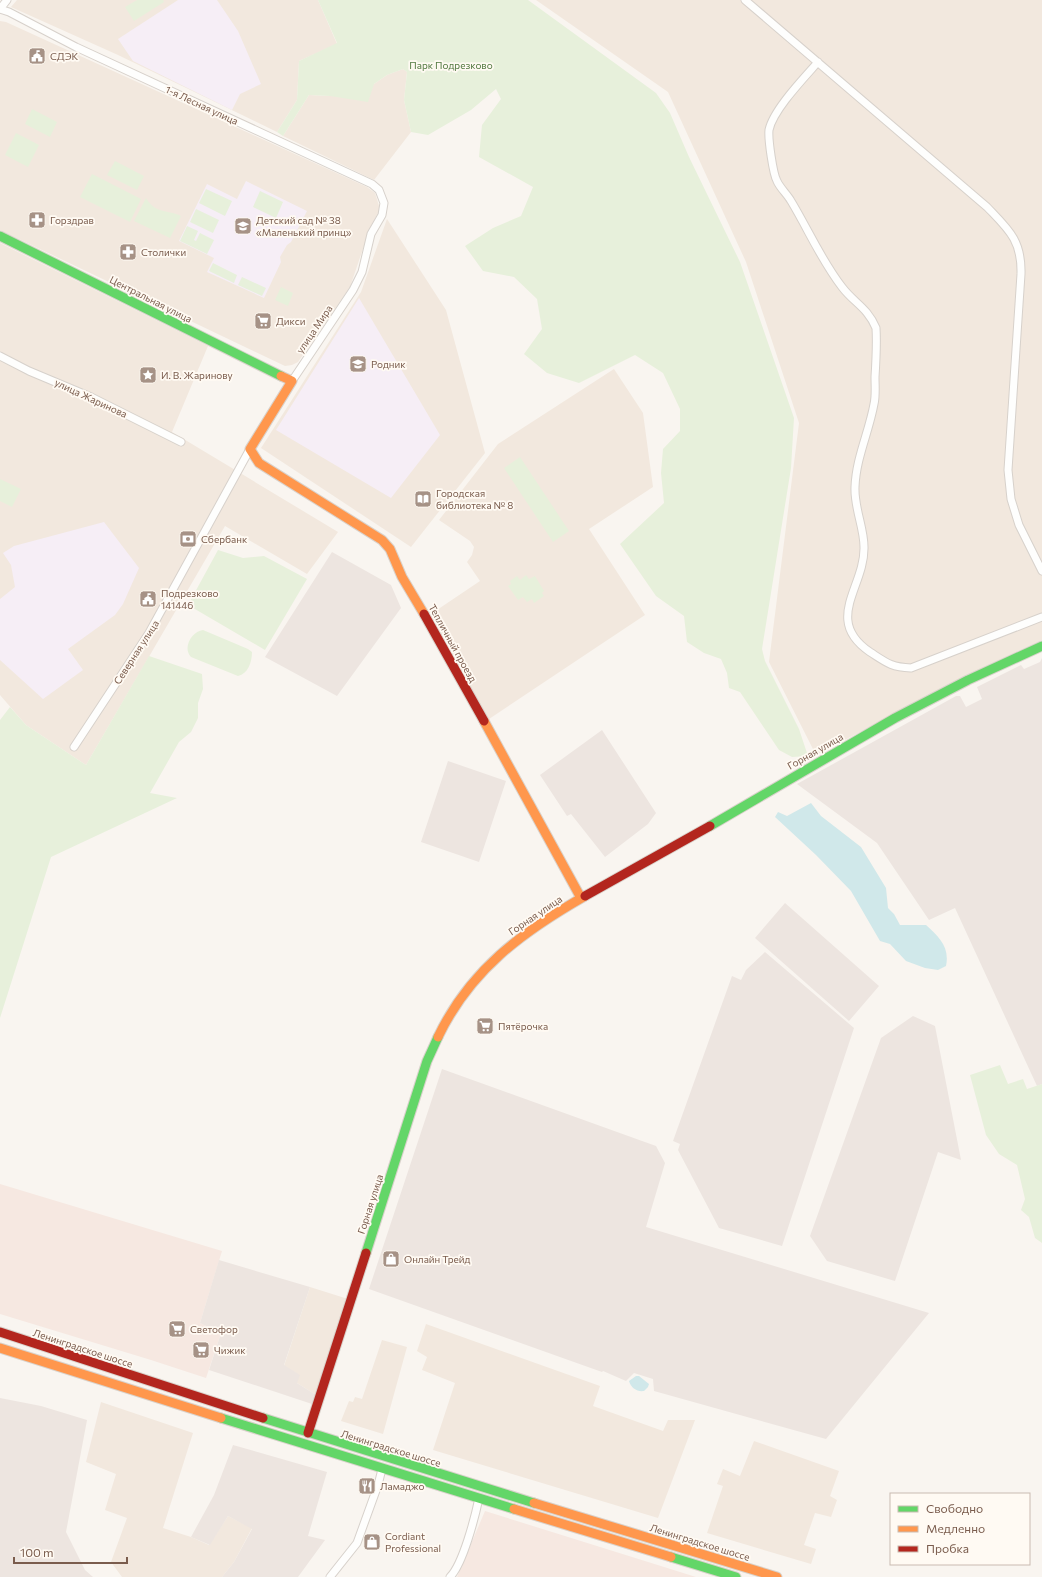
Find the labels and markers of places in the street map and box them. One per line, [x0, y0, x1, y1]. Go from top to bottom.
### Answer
public building icon: СДЭК [27, 46, 47, 66]
place label: СДЭК [50, 50, 79, 62]
pharmacy icon: Горздрав [27, 210, 47, 230]
place label: Горздрав [50, 214, 94, 226]
place label: Детский сад № 38 «Маленький принц» [256, 214, 352, 238]
school or university icon: Детский сад № 38 «Маленький принц» [233, 216, 253, 236]
pharmacy icon: Столички [118, 242, 138, 262]
place label: Столички [141, 246, 186, 258]
supermarket icon: Дикси [253, 311, 273, 331]
place label: Дикси [276, 315, 305, 327]
school or university icon: Родник [348, 354, 368, 374]
place label: Родник [371, 358, 406, 370]
place icon: И. В. Жаринову [138, 365, 158, 385]
place label: И. В. Жаринову [161, 369, 233, 381]
place label: Городская библиотека № 8 [436, 487, 513, 511]
library icon: Городская библиотека № 8 [413, 489, 433, 509]
bank icon: Сбербанк [178, 529, 198, 549]
place label: Сбербанк [201, 533, 248, 545]
place label: Подрезково 141446 [161, 587, 219, 611]
public building icon: Подрезково 141446 [138, 589, 158, 609]
supermarket icon: Пятёрочка [475, 1016, 495, 1036]
place label: Пятёрочка [498, 1020, 548, 1032]
shop icon: Онлайн Трейд [381, 1249, 401, 1269]
place label: Онлайн Трейд [404, 1253, 471, 1265]
supermarket icon: Светофор [167, 1319, 187, 1339]
place label: Светофор [190, 1323, 238, 1335]
supermarket icon: Чижик [191, 1340, 211, 1360]
place label: Чижик [214, 1344, 246, 1356]
restaurant icon: Ламаджо [357, 1476, 377, 1496]
place label: Ламаджо [380, 1480, 425, 1492]
place label: Cordiant Professional [385, 1530, 441, 1554]
shop icon: Cordiant Professional [362, 1532, 382, 1552]

